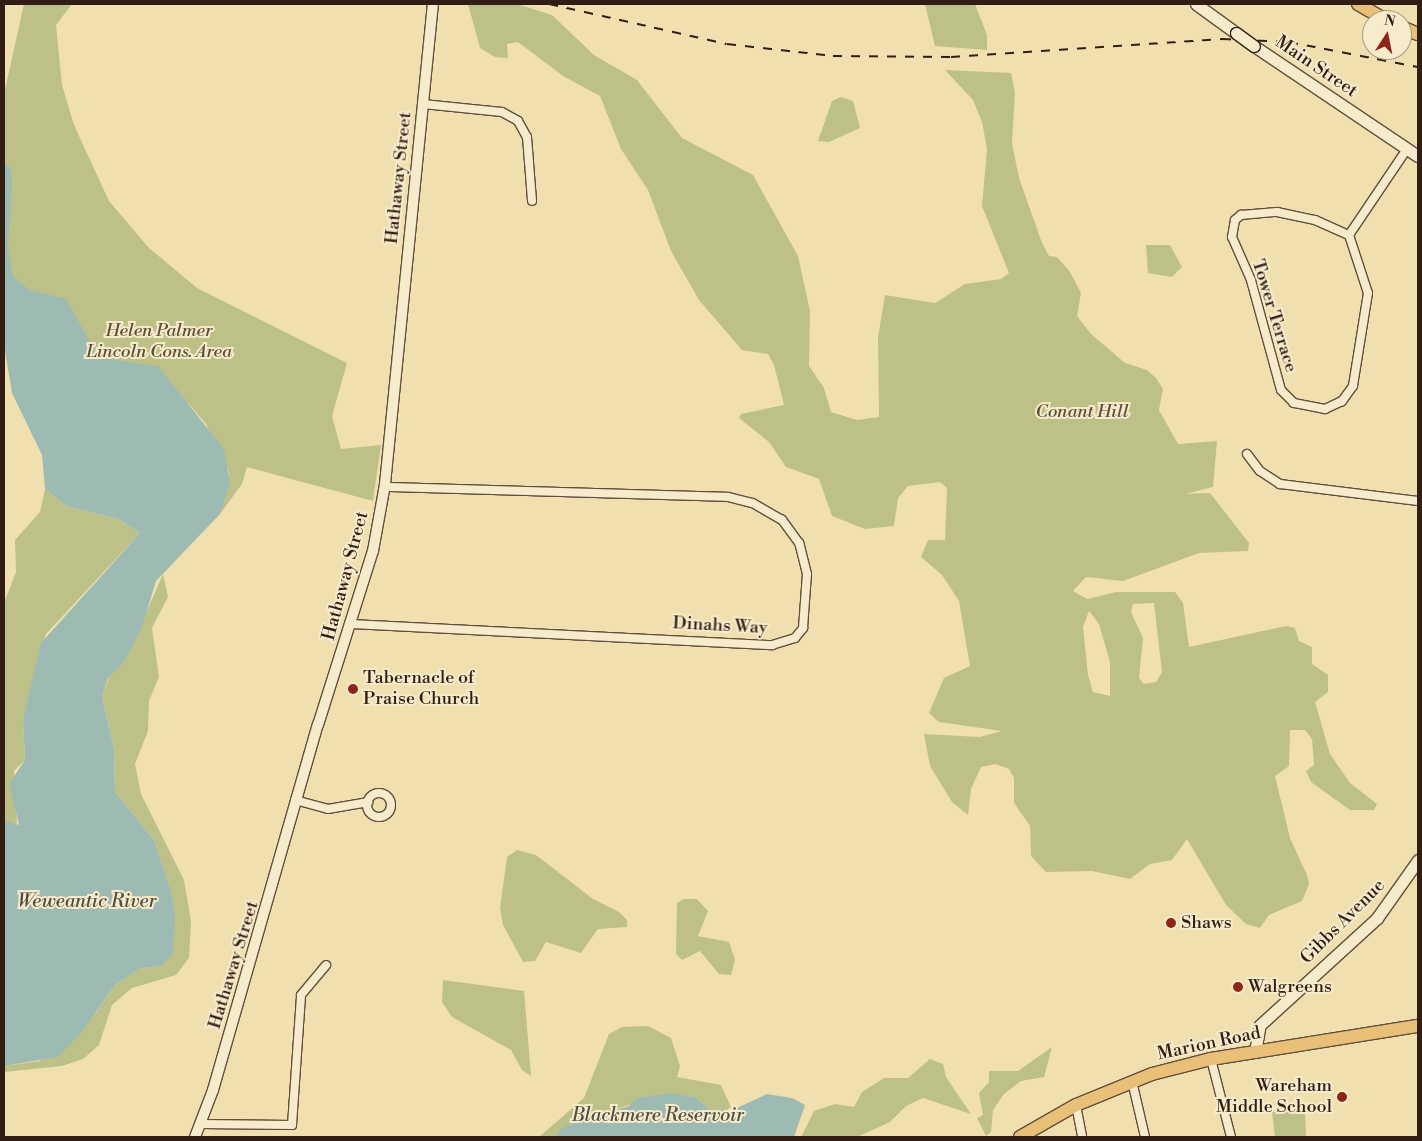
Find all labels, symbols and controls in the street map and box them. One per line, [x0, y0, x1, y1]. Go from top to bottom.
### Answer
north arrow [1362, 10, 1412, 60]
text: N [1383, 11, 1397, 31]
street label: Main Street [1271, 32, 1361, 102]
street label: Hathaway Street [381, 111, 417, 245]
street label: Tower Terrace [1247, 257, 1301, 375]
park label: Helen Palmer Lincoln Cons. Area [86, 321, 232, 364]
park label: Conant Hill [1035, 401, 1129, 423]
street label: Hathaway Street [318, 509, 374, 643]
street label: Dinahs Way [672, 613, 768, 639]
place label: Tabernacle of Praise Church [363, 668, 479, 711]
marker: Tabernacle of Praise Church [347, 683, 359, 695]
street label: Gibbs Avenue [1296, 875, 1390, 969]
water label: Weweantic River [17, 891, 157, 913]
street label: Hathaway Street [204, 898, 264, 1032]
place label: Shaws [1181, 912, 1232, 934]
marker: Shaws [1165, 917, 1177, 929]
place label: Walgreens [1248, 976, 1332, 998]
marker: Walgreens [1232, 981, 1244, 993]
street label: Marion Road [1155, 1022, 1263, 1066]
place label: Wareham Middle School [1216, 1076, 1332, 1118]
marker: Wareham Middle School [1336, 1091, 1348, 1103]
water label: Blackmere Reservoir [572, 1105, 744, 1127]

